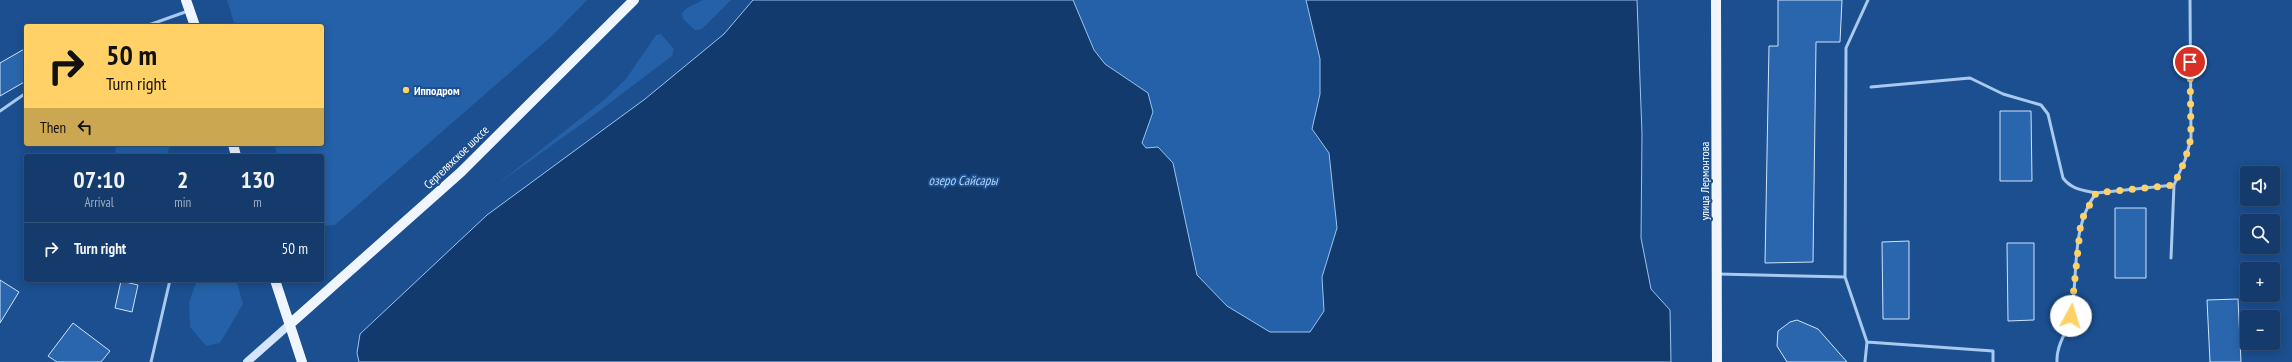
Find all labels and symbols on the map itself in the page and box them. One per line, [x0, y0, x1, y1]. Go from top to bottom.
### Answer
pin [2173, 45, 2207, 79]
place label: Ипподром [414, 83, 460, 98]
marker: Ипподром [401, 85, 411, 95]
street label: Сергеляхское шоссе [420, 122, 492, 192]
street label: улица Лермонтова [1697, 142, 1712, 220]
water label: озеро Сайсары [929, 172, 998, 189]
position arrow [2050, 295, 2092, 337]

